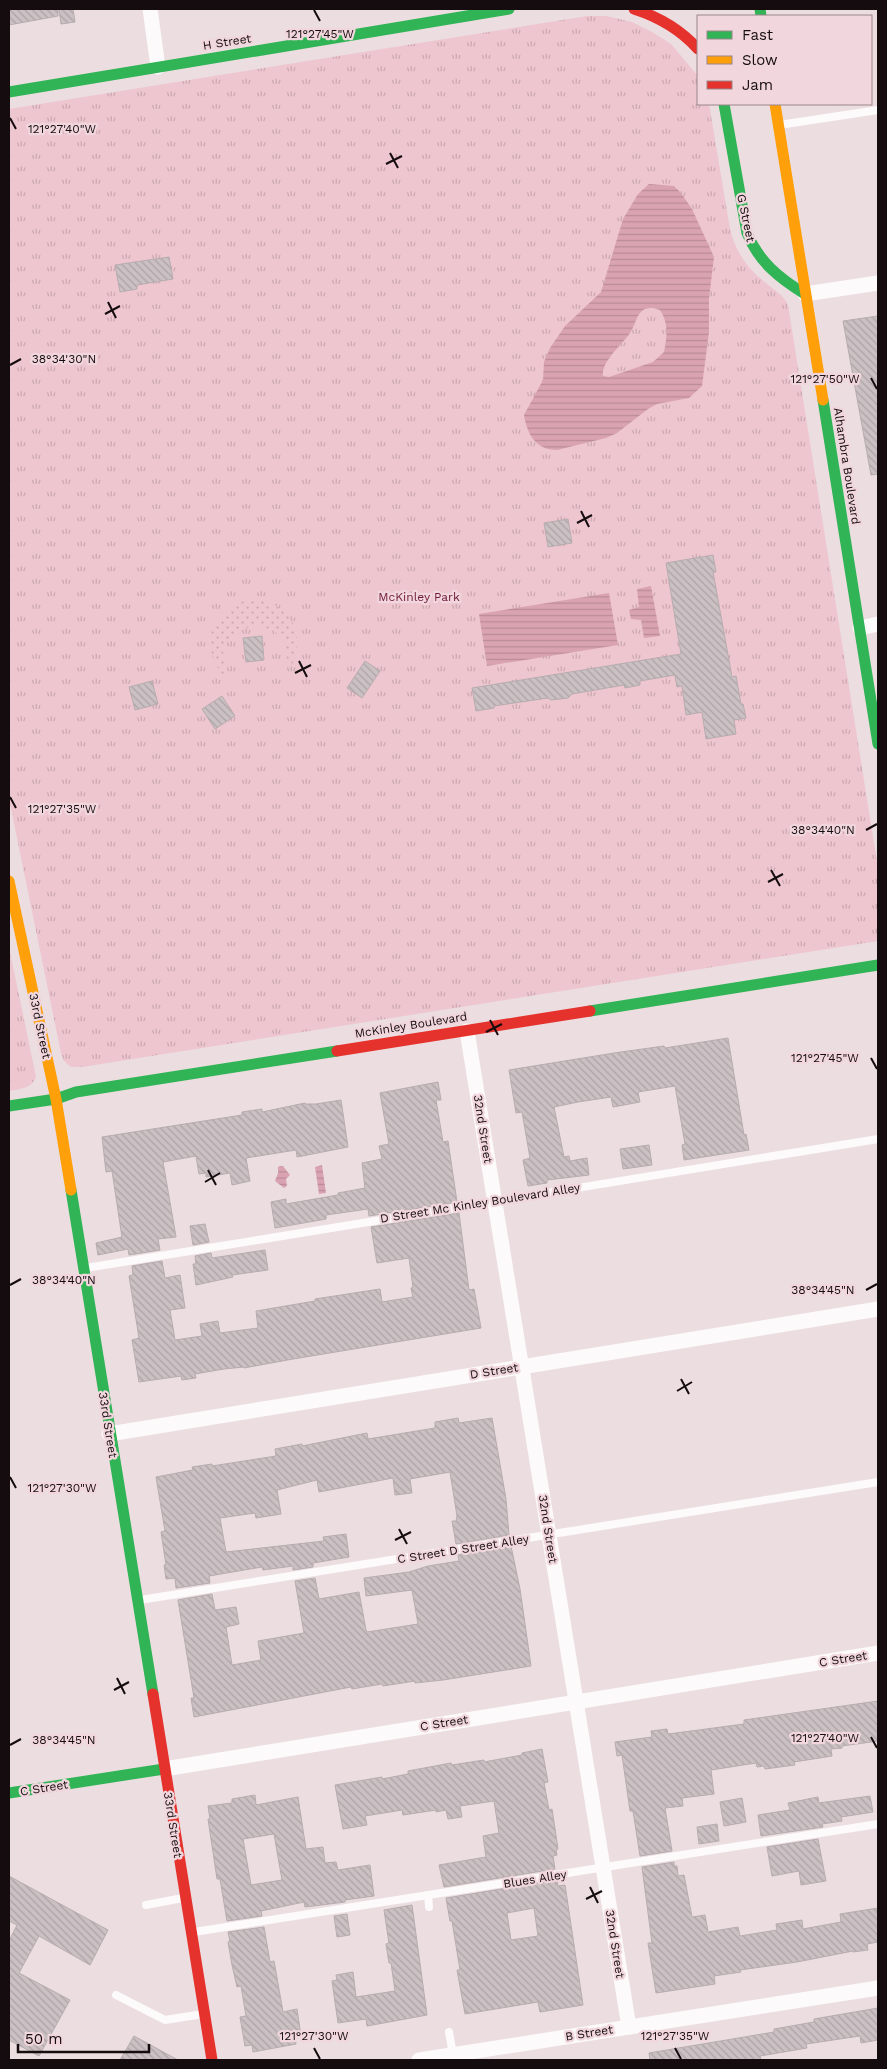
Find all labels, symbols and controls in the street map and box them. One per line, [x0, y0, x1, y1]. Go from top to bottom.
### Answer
legend [697, 15, 872, 105]
text: Fast [742, 26, 774, 44]
text: 121°27'45"W [286, 27, 354, 41]
street label: H Street [202, 31, 252, 53]
text: Slow [742, 51, 778, 69]
text: Jam [742, 76, 773, 94]
text: 121°27'40"W [28, 122, 97, 136]
street label: G Street [734, 193, 758, 243]
text: 38°34'30"N [32, 352, 96, 366]
text: 121°27'50"W [791, 372, 860, 386]
street label: Alhambra Boulevard [831, 407, 863, 525]
park label: McKinley Park [378, 590, 460, 604]
text: 121°27'35"W [28, 802, 97, 816]
text: 38°34'40"N [791, 823, 855, 837]
street label: 33rd Street [26, 992, 54, 1060]
street label: McKinley Boulevard [354, 1009, 468, 1041]
text: 121°27'45"W [791, 1051, 859, 1065]
street label: 32nd Street [471, 1094, 495, 1164]
street label: D Street Mc Kinley Boulevard Alley [379, 1180, 582, 1226]
text: 38°34'40"N [32, 1273, 96, 1287]
text: 38°34'45"N [791, 1283, 855, 1297]
street label: D Street [469, 1360, 519, 1382]
street label: 33rd Street [96, 1391, 120, 1459]
text: 121°27'30"W [27, 1481, 97, 1495]
street label: 32nd Street [536, 1494, 560, 1564]
street label: C Street D Street Alley [396, 1532, 531, 1566]
street label: C Street [818, 1648, 868, 1670]
street label: C Street [419, 1712, 469, 1734]
text: 121°27'40"W [791, 1731, 860, 1745]
text: 38°34'45"N [32, 1733, 96, 1747]
street label: C Street [19, 1777, 69, 1799]
street label: 33rd Street [161, 1791, 185, 1859]
street label: Blues Alley [502, 1867, 568, 1891]
street label: 32nd Street [603, 1909, 627, 1979]
scale bar [18, 2022, 149, 2054]
street label: B Street [564, 2022, 614, 2044]
text: 121°27'30"W [279, 2029, 349, 2043]
text: 121°27'35"W [641, 2029, 710, 2043]
text: 50 m [25, 2030, 62, 2048]

